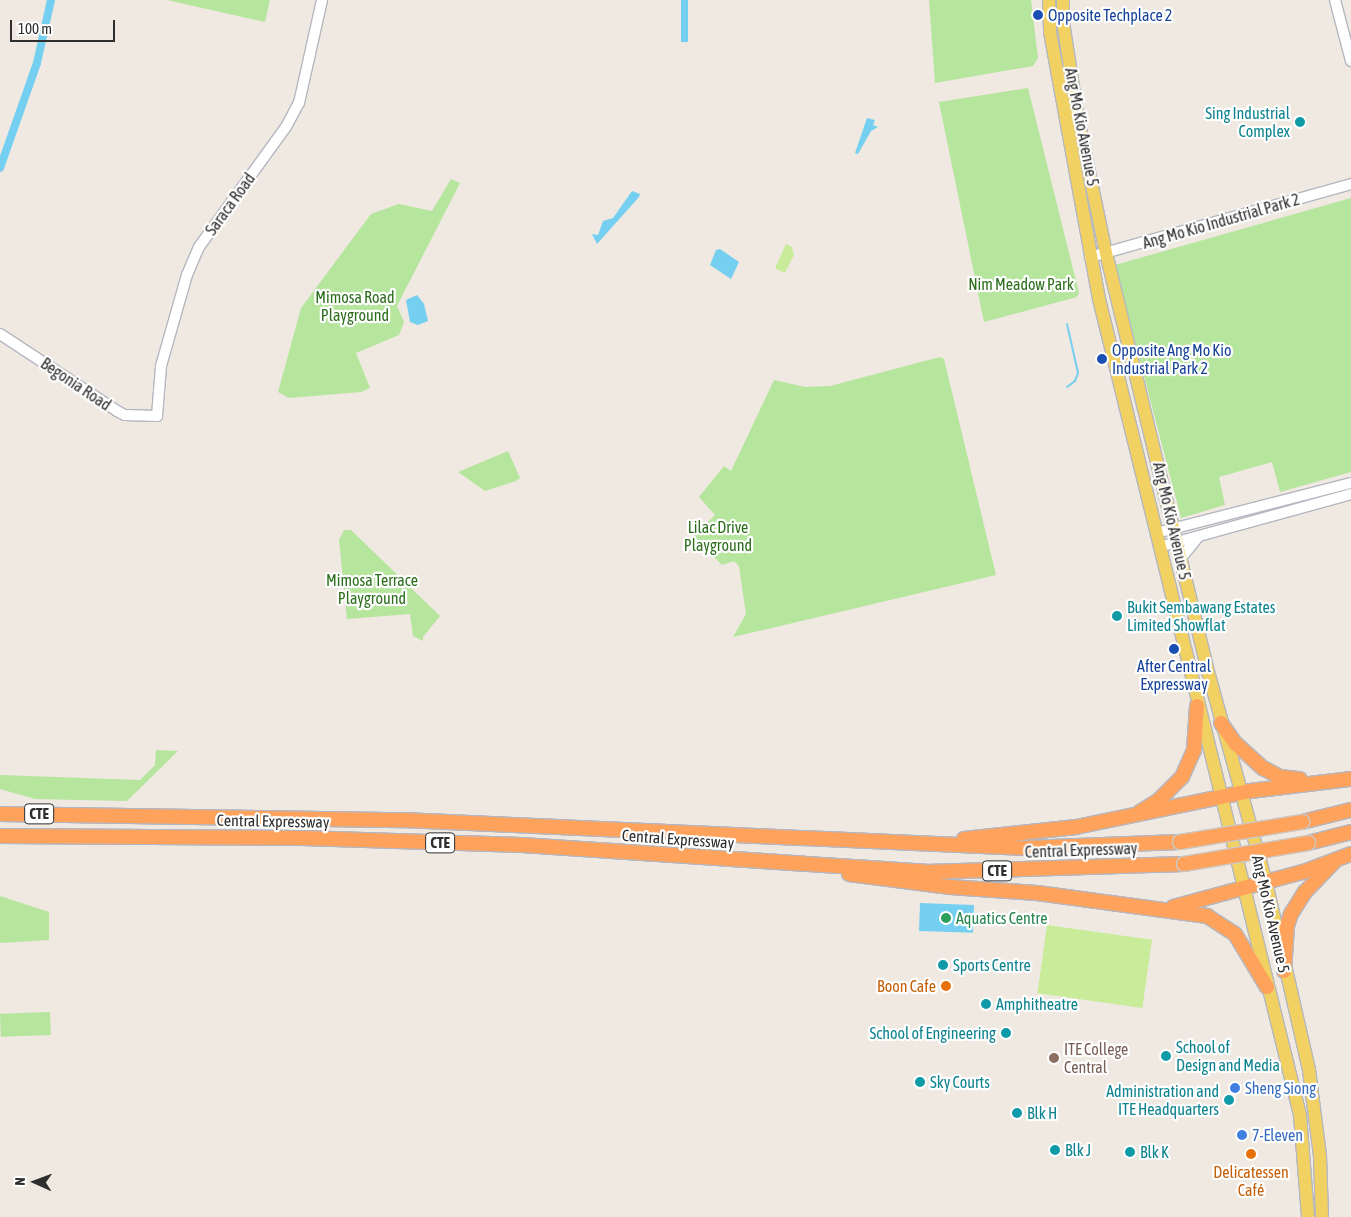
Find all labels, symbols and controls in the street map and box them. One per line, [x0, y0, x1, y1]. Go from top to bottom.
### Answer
place label: Opposite Techplace 2 [1048, 5, 1172, 25]
marker: Opposite Techplace 2 [1032, 9, 1044, 21]
scale bar [12, 10, 118, 42]
text: 100 m [18, 20, 52, 37]
street label: Ang Mo Kio Avenue 5 [1061, 66, 1103, 188]
place label: Sing Industrial Complex [1205, 103, 1290, 141]
marker: Sing Industrial Complex [1294, 116, 1306, 128]
street label: Saraca Road [201, 169, 259, 239]
street label: Ang Mo Kio Industrial Park 2 [1140, 189, 1302, 253]
park label: Nim Meadow Park [968, 274, 1074, 294]
park label: Mimosa Road Playground [315, 287, 395, 325]
place label: Opposite Ang Mo Kio Industrial Park 2 [1112, 340, 1231, 378]
marker: Opposite Ang Mo Kio Industrial Park 2 [1096, 353, 1108, 365]
street label: Begonia Road [37, 354, 115, 414]
street label: Ang Mo Kio Avenue 5 [1149, 460, 1195, 582]
park label: Lilac Drive Playground [684, 517, 752, 555]
park label: Mimosa Terrace Playground [326, 570, 418, 608]
place label: Bukit Sembawang Estates Limited Showflat [1127, 597, 1275, 635]
marker: Bukit Sembawang Estates Limited Showflat [1111, 610, 1123, 622]
marker: After Central Expressway [1168, 643, 1180, 655]
place label: After Central Expressway [1137, 656, 1211, 694]
road number: CTE [24, 802, 54, 826]
street label: Central Expressway [217, 810, 329, 832]
street label: Central Expressway [621, 825, 735, 853]
road number: CTE [425, 830, 455, 856]
street label: Central Expressway [1024, 838, 1138, 862]
street label: Ang Mo Kio Avenue 5 [1248, 853, 1294, 975]
road number: CTE [982, 858, 1012, 884]
place label: Aquatics Centre [956, 908, 1047, 928]
marker: Aquatics Centre [940, 912, 952, 924]
place label: Sports Centre [953, 955, 1031, 975]
marker: Sports Centre [937, 959, 949, 971]
place label: Boon Cafe [877, 976, 936, 996]
marker: Boon Cafe [940, 980, 952, 992]
place label: Amphitheatre [996, 994, 1078, 1014]
marker: Amphitheatre [980, 998, 992, 1010]
place label: School of Engineering [870, 1023, 996, 1043]
marker: School of Engineering [1000, 1027, 1012, 1039]
place label: School of Design and Media [1176, 1037, 1280, 1075]
place label: ITE College Central [1064, 1039, 1128, 1077]
marker: School of Design and Media [1160, 1050, 1172, 1062]
marker: ITE College Central [1048, 1052, 1060, 1064]
place label: Sky Courts [930, 1072, 990, 1092]
marker: Sky Courts [914, 1076, 926, 1088]
place label: Sheng Siong [1245, 1078, 1316, 1098]
place label: Administration and ITE Headquarters [1106, 1081, 1219, 1119]
marker: Sheng Siong [1229, 1082, 1241, 1094]
marker: Administration and ITE Headquarters [1223, 1094, 1235, 1106]
place label: Blk H [1027, 1103, 1057, 1123]
marker: Blk H [1011, 1107, 1023, 1119]
place label: 7-Eleven [1252, 1125, 1303, 1145]
marker: 7-Eleven [1236, 1129, 1248, 1141]
place label: Blk J [1065, 1140, 1091, 1160]
place label: Blk K [1140, 1142, 1169, 1162]
marker: Blk J [1049, 1144, 1061, 1156]
marker: Blk K [1124, 1146, 1136, 1158]
marker: Delicatessen Café [1245, 1148, 1257, 1160]
north arrow [10, 1157, 60, 1207]
place label: Delicatessen Café [1213, 1162, 1289, 1200]
text: N [12, 1177, 28, 1186]

